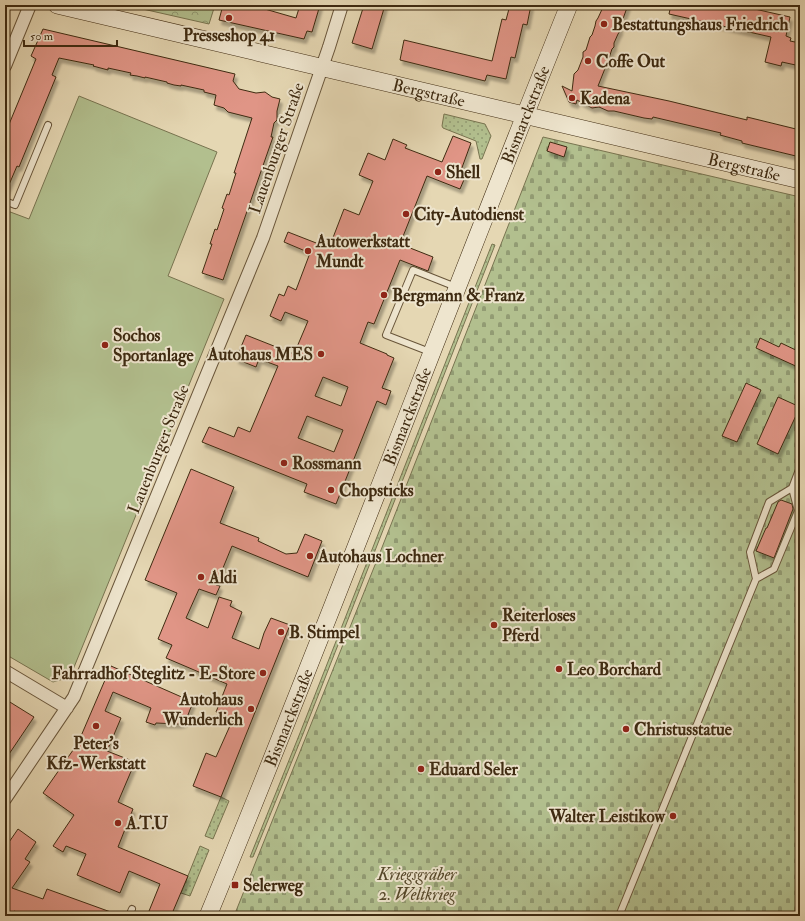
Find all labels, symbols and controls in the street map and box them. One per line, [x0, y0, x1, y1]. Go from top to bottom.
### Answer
marker: Presseshop 41 [224, 13, 234, 23]
place label: Bestattungshaus Friedrich [612, 14, 789, 36]
marker: Bestattungshaus Friedrich [599, 19, 609, 29]
scale bar [24, 22, 117, 48]
place label: Presseshop 41 [183, 25, 275, 47]
text: 50 m [30, 29, 54, 44]
place label: Coffe Out [596, 51, 666, 72]
marker: Coffe Out [583, 56, 593, 66]
street label: Bismarckstraße [497, 63, 555, 167]
street label: Bergstraße [390, 74, 467, 112]
street label: Lauenburger Straße [244, 80, 309, 216]
place label: Kadena [580, 88, 631, 109]
marker: Kadena [567, 93, 577, 103]
street label: Bergstraße [706, 149, 782, 186]
place label: Shell [446, 162, 481, 183]
marker: Shell [433, 167, 443, 177]
place label: City-Autodienst [414, 204, 525, 226]
marker: City-Autodienst [401, 209, 411, 219]
place label: Autowerkstatt Mundt [315, 231, 411, 272]
marker: Autowerkstatt Mundt [303, 246, 313, 256]
place label: Bergmann & Franz [392, 285, 525, 307]
marker: Bergmann & Franz [379, 290, 389, 300]
place label: Sochos Sportanlage [113, 325, 195, 367]
marker: Sochos Sportanlage [100, 340, 110, 350]
place label: Autohaus MES [207, 344, 313, 365]
marker: Autohaus MES [316, 349, 326, 359]
street label: Bismarckstraße [379, 364, 436, 469]
street label: Lauenburger Straße [123, 382, 194, 517]
place label: Rossmann [292, 453, 362, 474]
marker: Rossmann [279, 458, 289, 468]
place label: Chopsticks [339, 480, 414, 502]
marker: Chopsticks [326, 485, 336, 495]
place label: Autohaus Lochner [317, 546, 444, 567]
marker: Autohaus Lochner [305, 551, 315, 561]
place label: Aldi [208, 567, 237, 588]
marker: Aldi [196, 572, 206, 582]
place label: Reiterloses Pferd [502, 605, 576, 646]
marker: Reiterloses Pferd [489, 620, 499, 630]
place label: B. Stimpel [289, 622, 360, 644]
marker: B. Stimpel [276, 627, 286, 637]
place label: Leo Borchard [567, 659, 662, 680]
place label: Fahrradhof Steglitz - E-Store [51, 663, 256, 685]
marker: Leo Borchard [554, 664, 564, 674]
street label: Bismarckstraße [260, 666, 318, 770]
marker: Fahrradhof Steglitz - E-Store [258, 668, 268, 678]
place label: Autohaus Wunderlich [162, 689, 243, 730]
marker: Autohaus Wunderlich [246, 704, 256, 714]
place label: Christusstatue [634, 719, 733, 740]
marker: Peter's Kfz-Werkstatt [91, 721, 101, 731]
marker: Christusstatue [621, 724, 631, 734]
place label: Peter's Kfz-Werkstatt [46, 733, 146, 774]
place label: Eduard Seler [429, 759, 519, 780]
marker: Eduard Seler [416, 764, 426, 774]
place label: Walter Leistikow [548, 806, 666, 827]
marker: Walter Leistikow [668, 811, 678, 821]
place label: A.T.U [125, 813, 169, 834]
marker: A.T.U [113, 818, 123, 828]
park label: Kriegsgräber 2. Weltkrieg [377, 864, 458, 905]
place label: Selerweg [243, 875, 304, 897]
marker: Selerweg [230, 880, 240, 890]

